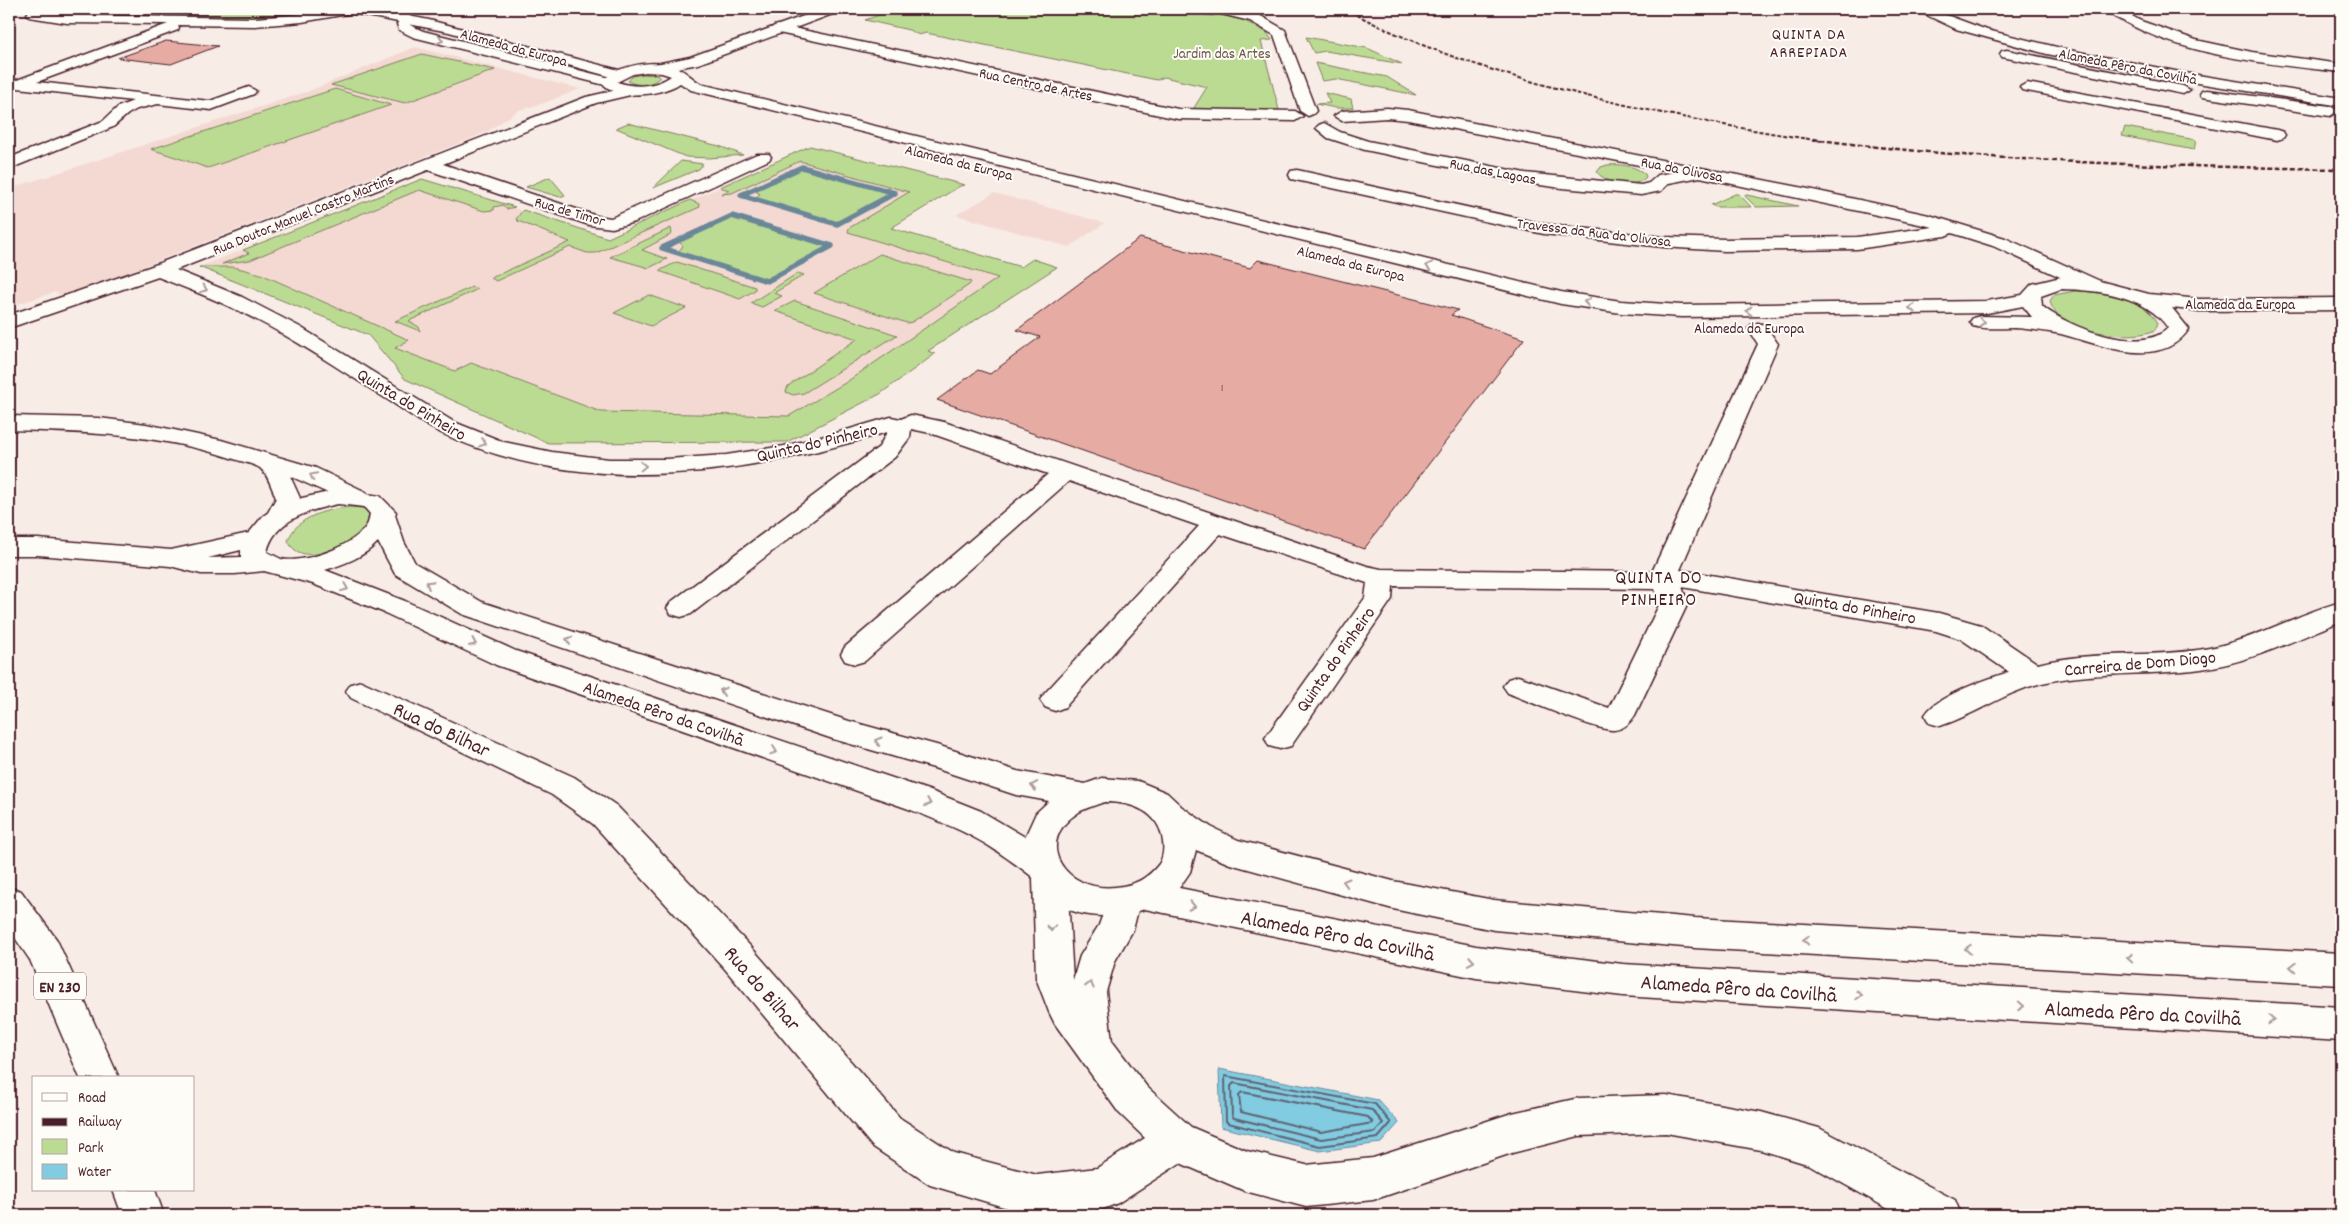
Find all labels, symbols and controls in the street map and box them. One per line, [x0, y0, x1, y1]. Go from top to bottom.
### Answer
street label: Alameda da Europa [457, 24, 570, 74]
district label: QUINTA DA ARREPIADA [1770, 24, 1848, 65]
one-way arrow [436, 34, 445, 45]
park label: Jardim das Artes [1173, 44, 1271, 66]
street label: Alameda Pêro da Covilhã [2056, 44, 2199, 92]
street label: Rua Centro de Artes [977, 63, 1094, 109]
street label: Alameda da Europa [902, 140, 1016, 188]
street label: Rua da Olivosa [1639, 152, 1725, 190]
street label: Rua das Lagoas [1447, 154, 1538, 192]
street label: Rua Doutor Manuel Castro Martins [210, 169, 398, 262]
street label: Rua de Timor [532, 192, 608, 234]
street label: Travessa da Rua da Olivosa [1515, 214, 1673, 254]
street label: Alameda da Europa [1294, 241, 1408, 289]
one-way arrow [1424, 261, 1433, 272]
one-way arrow [199, 283, 208, 293]
street label: Alameda da Europa [2185, 295, 2296, 317]
one-way arrow [1583, 297, 1592, 307]
one-way arrow [1907, 303, 1915, 313]
one-way arrow [1745, 306, 1752, 316]
one-way arrow [1979, 317, 1987, 327]
street label: Alameda da Europa [1694, 319, 1805, 341]
street label: Quinta do Pinheiro [351, 364, 470, 449]
house number: 1 [1221, 380, 1223, 397]
street label: Quinta do Pinheiro [755, 418, 881, 471]
one-way arrow [479, 438, 487, 448]
one-way arrow [640, 461, 648, 472]
one-way arrow [310, 473, 319, 483]
district label: QUINTA DO PINHEIRO [1615, 566, 1703, 615]
one-way arrow [426, 581, 435, 591]
one-way arrow [340, 582, 349, 593]
street label: Quinta do Pinheiro [1792, 586, 1918, 633]
street label: Quinta do Pinheiro [1291, 603, 1383, 718]
one-way arrow [565, 636, 573, 646]
one-way arrow [468, 637, 477, 648]
street label: Carreira de Dom Diogo [2063, 646, 2217, 685]
street label: Alameda Pêro da Covilhã [579, 676, 747, 755]
one-way arrow [719, 687, 728, 697]
street label: Rua do Bilhar [387, 696, 494, 767]
one-way arrow [874, 736, 882, 746]
one-way arrow [769, 746, 778, 756]
one-way arrow [1029, 782, 1038, 792]
one-way arrow [923, 797, 932, 808]
one-way arrow [1342, 877, 1350, 887]
one-way arrow [1187, 900, 1196, 910]
street label: Alameda Pêro da Covilhã [1238, 904, 1437, 972]
one-way arrow [1046, 924, 1057, 932]
one-way arrow [1802, 934, 1810, 945]
street label: Rua do Bilhar [715, 941, 806, 1039]
one-way arrow [1964, 944, 1972, 955]
one-way arrow [2126, 953, 2134, 964]
one-way arrow [1466, 955, 1475, 965]
one-way arrow [2288, 961, 2296, 972]
street label: Alameda Pêro da Covilhã [1640, 969, 1839, 1013]
road number: EN 230 [34, 972, 86, 999]
one-way arrow [1084, 980, 1095, 989]
one-way arrow [1855, 990, 1863, 1001]
street label: Alameda Pêro da Covilhã [2044, 996, 2242, 1036]
one-way arrow [2017, 1000, 2025, 1011]
one-way arrow [2267, 1015, 2275, 1026]
legend [32, 1076, 195, 1192]
text: Road [78, 1088, 106, 1110]
text: Railway [78, 1112, 122, 1134]
text: Park [78, 1138, 104, 1160]
text: Water [78, 1162, 112, 1184]

